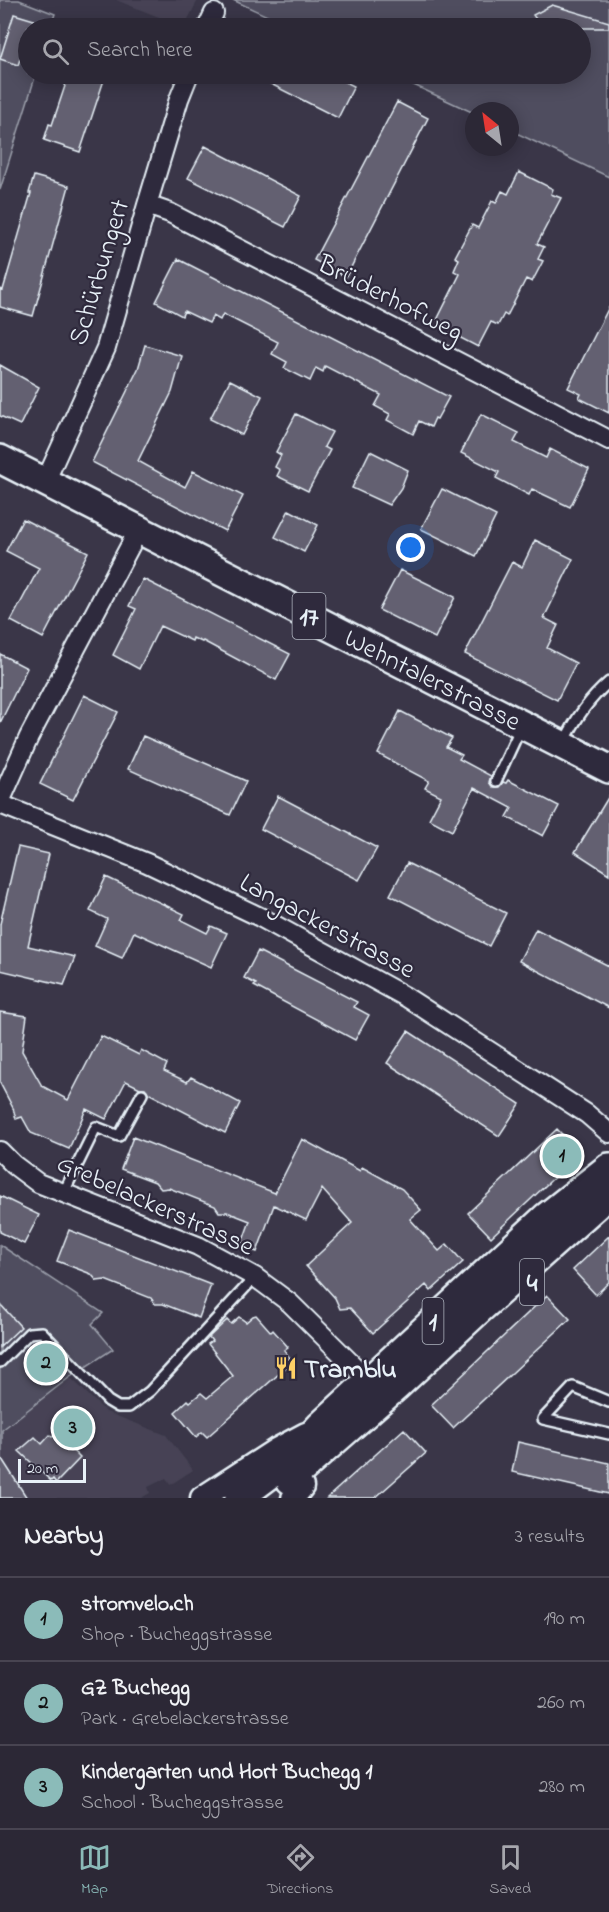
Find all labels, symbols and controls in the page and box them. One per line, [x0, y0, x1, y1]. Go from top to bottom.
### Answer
search box [18, 18, 591, 84]
icon: search [39, 35, 72, 68]
text: Search here [87, 35, 192, 67]
north arrow [465, 102, 519, 156]
street label: Schürbungert [60, 195, 141, 350]
street label: Brüderhofweg [309, 245, 470, 353]
your location [396, 533, 425, 562]
road number: 17 [292, 593, 326, 639]
street label: Wehntalerstrasse [337, 620, 528, 743]
street label: Langackerstrasse [232, 864, 423, 990]
pin: 1 [542, 1134, 582, 1178]
street label: Grebelackerstrasse [50, 1145, 261, 1268]
road number: 4 [520, 1259, 544, 1305]
road number: 1 [422, 1298, 444, 1344]
pin: 2 [26, 1340, 66, 1386]
place label: Tramblu [304, 1351, 397, 1390]
restaurant icon: Tramblu [273, 1355, 299, 1381]
pin: 3 [54, 1406, 92, 1450]
scale bar [18, 1456, 86, 1484]
text: 20 m [27, 1457, 58, 1481]
text: Nearby [24, 1518, 103, 1556]
text: 3 results [515, 1523, 585, 1552]
text: stromvelo.ch [81, 1589, 194, 1621]
text: 1 [40, 1605, 47, 1634]
text: 190 m [543, 1605, 585, 1634]
text: Shop · Bucheggstrasse [81, 1621, 272, 1650]
text: GZ Buchegg [81, 1673, 190, 1705]
text: 2 [39, 1689, 48, 1718]
text: 260 m [537, 1689, 585, 1718]
text: Park · Grebelackerstrasse [81, 1705, 289, 1734]
text: Kindergarten und Hort Buchegg 1 [81, 1757, 373, 1789]
text: 3 [39, 1773, 48, 1802]
text: 280 m [538, 1773, 585, 1802]
text: School · Bucheggstrasse [81, 1789, 283, 1818]
tab: Map [78, 1841, 111, 1901]
tab: Directions [267, 1841, 333, 1901]
tab: Saved [489, 1841, 531, 1901]

